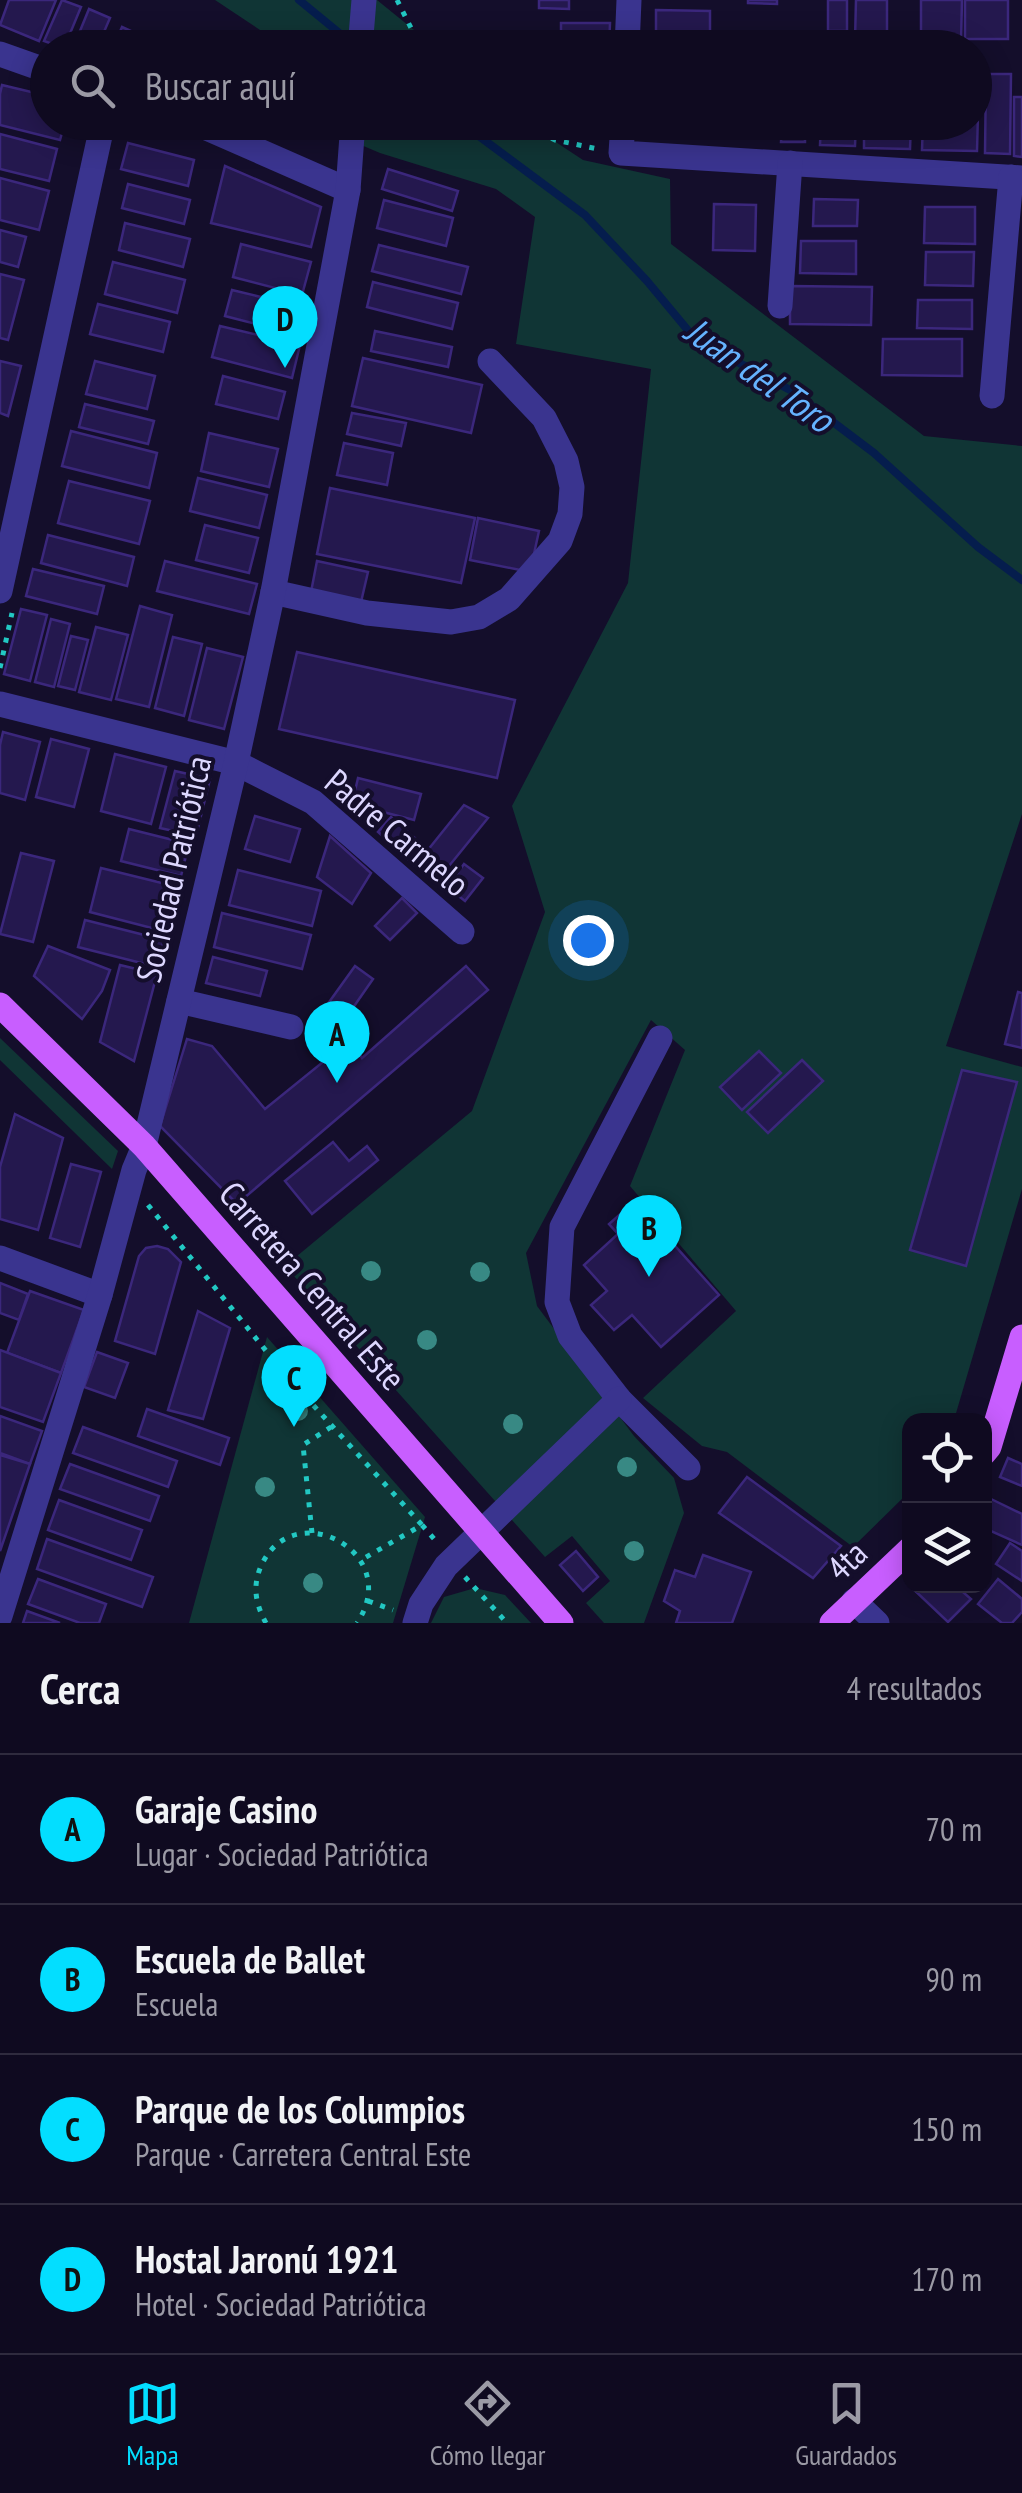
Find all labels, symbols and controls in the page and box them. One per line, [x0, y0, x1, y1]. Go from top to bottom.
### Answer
search box [30, 30, 992, 140]
icon: search [65, 58, 120, 113]
text: Buscar aquí [145, 61, 296, 110]
pin: D [252, 286, 318, 368]
water label: Juan del Toro [675, 304, 846, 444]
street label: Sociedad Patriótica [125, 751, 221, 986]
street label: Padre Carmelo [316, 758, 480, 906]
your location [563, 915, 614, 966]
pin: A [304, 1000, 370, 1083]
street label: Carretera Central Este [210, 1173, 414, 1399]
pin: B [616, 1194, 682, 1277]
pin: C [262, 1344, 326, 1427]
map controls [902, 1413, 992, 1593]
button: locate [902, 1413, 992, 1503]
button: layers [902, 1503, 992, 1593]
street label: 4ta [816, 1530, 876, 1591]
text: Cerca [40, 1661, 120, 1716]
text: 4 resultados [847, 1667, 982, 1709]
text: Garaje Casino [135, 1784, 317, 1833]
text: A [64, 1808, 81, 1850]
text: 70 m [926, 1808, 982, 1850]
text: Lugar · Sociedad Patriótica [135, 1833, 429, 1875]
text: Escuela de Ballet [135, 1934, 365, 1983]
text: B [65, 1958, 80, 2000]
text: 90 m [926, 1958, 982, 2000]
text: Escuela [135, 1983, 218, 2025]
text: Parque de los Columpios [135, 2084, 465, 2133]
text: C [65, 2108, 80, 2150]
text: 150 m [911, 2108, 982, 2150]
text: Parque · Carretera Central Este [135, 2133, 471, 2175]
text: Hostal Jaronú 1921 [135, 2234, 398, 2283]
text: D [64, 2258, 81, 2300]
text: 170 m [911, 2258, 982, 2300]
text: Hotel · Sociedad Patriótica [135, 2283, 427, 2325]
tab: Mapa [125, 2376, 180, 2473]
tab: Cómo llegar [430, 2376, 545, 2473]
tab: Guardados [795, 2376, 897, 2473]

